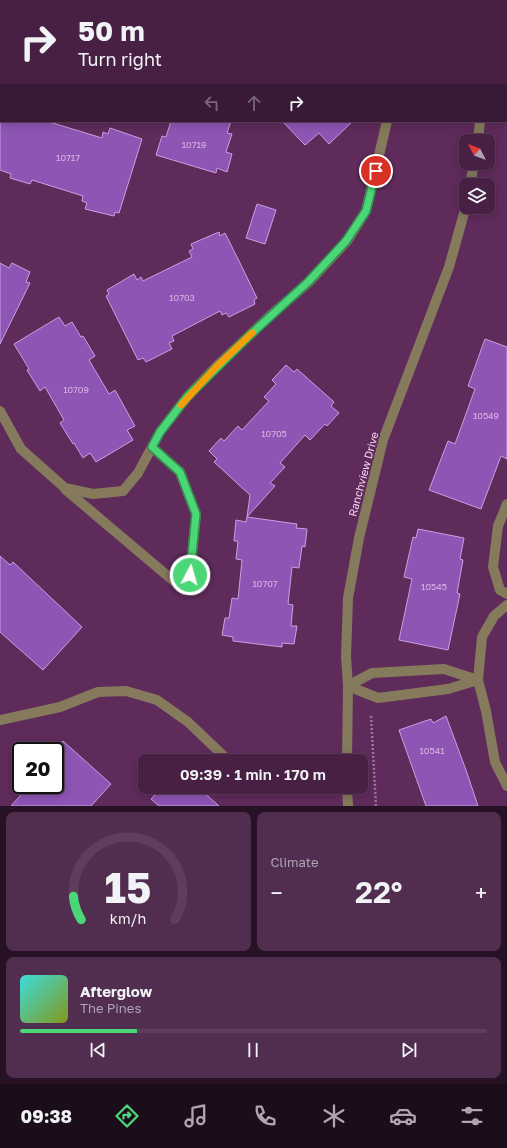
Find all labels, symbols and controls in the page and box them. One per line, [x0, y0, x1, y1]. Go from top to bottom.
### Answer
text: 50 m [78, 14, 145, 47]
icon: right [12, 16, 64, 68]
text: Turn right [78, 48, 162, 70]
icon: left [201, 92, 223, 114]
icon: ahead [243, 92, 265, 114]
icon: right [285, 92, 307, 114]
north arrow [459, 134, 495, 170]
map controls [459, 134, 495, 214]
house number: 10719 [182, 139, 206, 150]
house number: 10717 [56, 152, 80, 163]
pin [359, 154, 393, 188]
icon: arrive [365, 160, 387, 182]
button: layers [459, 178, 495, 214]
house number: 10703 [169, 292, 195, 303]
house number: 10709 [63, 384, 89, 395]
house number: 10549 [473, 410, 499, 421]
house number: 10705 [261, 428, 287, 439]
street label: Ranchview Drive [345, 430, 381, 518]
position arrow [169, 554, 211, 596]
house number: 10707 [252, 578, 278, 589]
house number: 10545 [421, 581, 447, 592]
speed limit sign: 20 [12, 742, 64, 794]
house number: 10541 [419, 745, 445, 756]
text: 09:39 · 1 min · 170 m [180, 765, 326, 783]
text: Climate [271, 854, 318, 870]
text: 15 [105, 861, 152, 911]
text: 22° [355, 874, 403, 910]
text: − [271, 879, 283, 906]
text: + [475, 879, 487, 906]
text: km/h [110, 909, 146, 926]
text: Afterglow [80, 982, 152, 1000]
text: The Pines [80, 1000, 141, 1016]
icon: previous [87, 1039, 109, 1061]
icon: pause [242, 1039, 264, 1061]
icon: next [398, 1039, 420, 1061]
icon: directions [113, 1102, 141, 1130]
icon: music [182, 1102, 210, 1130]
icon: phone [251, 1102, 279, 1130]
icon: climate [320, 1102, 348, 1130]
icon: car [389, 1102, 417, 1130]
icon: filters [458, 1102, 486, 1130]
text: 09:38 [21, 1105, 72, 1127]

